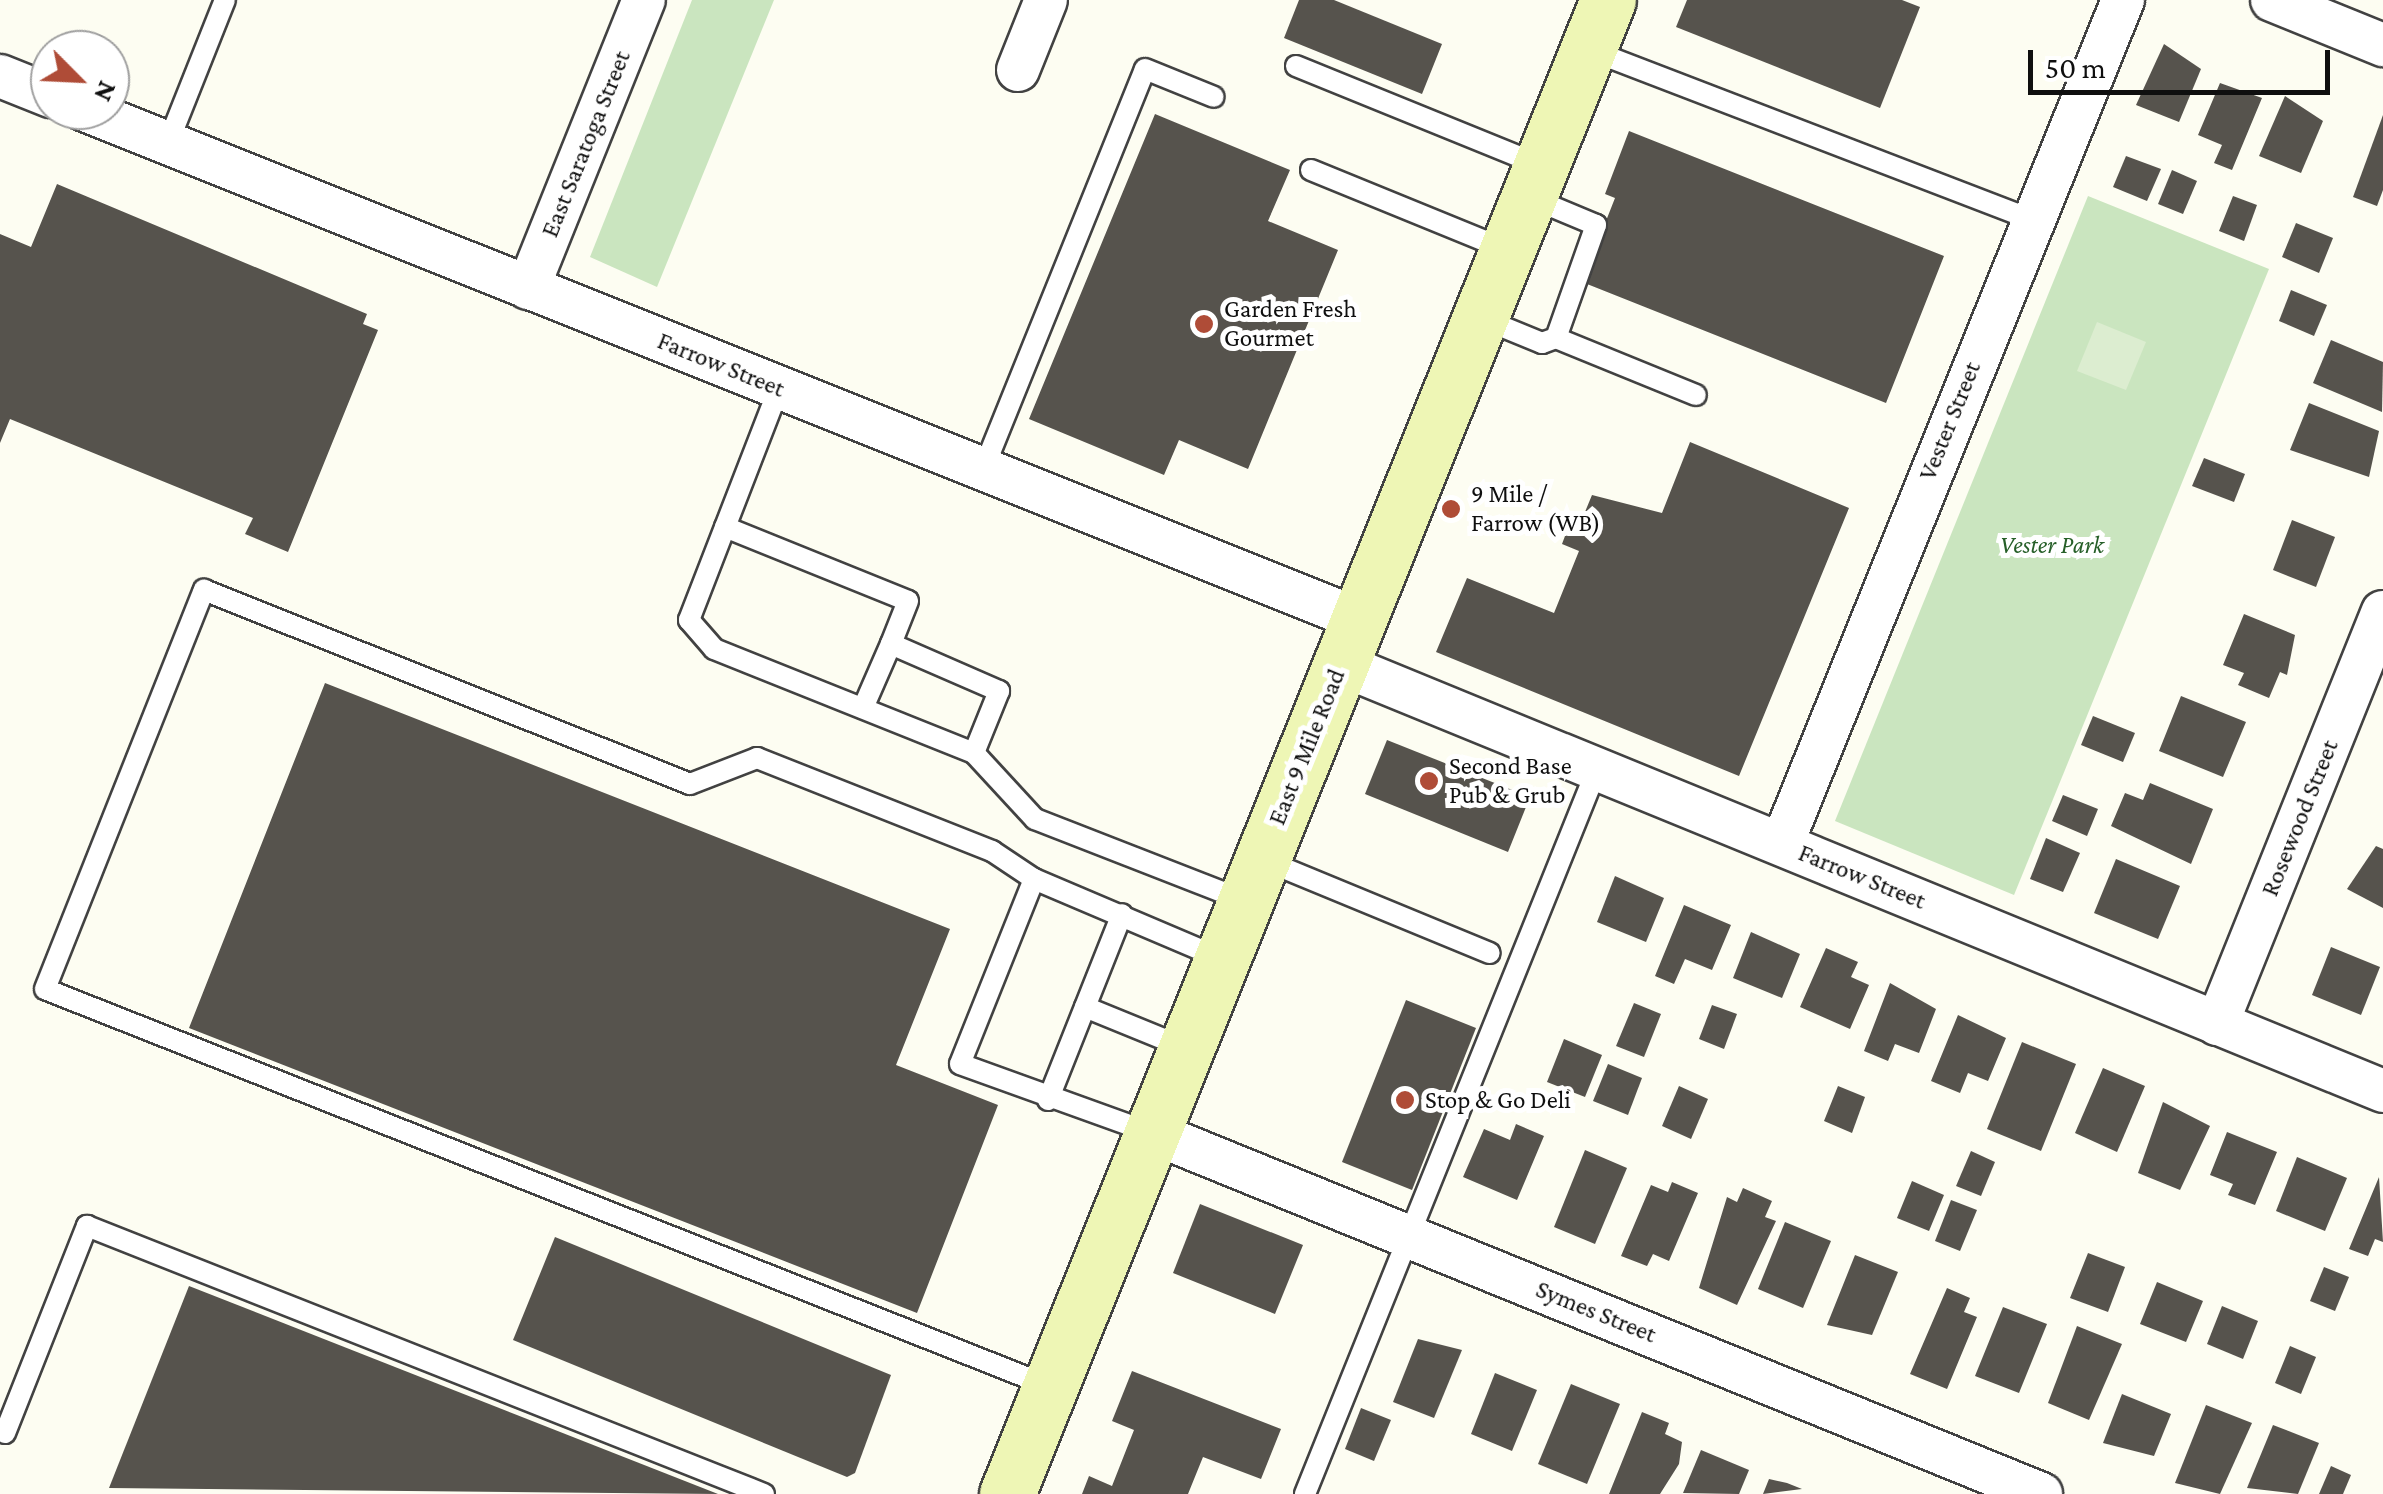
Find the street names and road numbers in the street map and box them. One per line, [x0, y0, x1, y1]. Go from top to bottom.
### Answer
street label: East Saratoga Street [535, 46, 637, 242]
street label: Farrow Street [653, 326, 789, 404]
street label: Vester Street [1913, 357, 1987, 485]
street label: East 9 Mile Road [1262, 665, 1352, 829]
street label: Rosewood Street [2255, 735, 2345, 901]
street label: Farrow Street [1794, 838, 1930, 916]
street label: Symes Street [1531, 1274, 1661, 1350]

